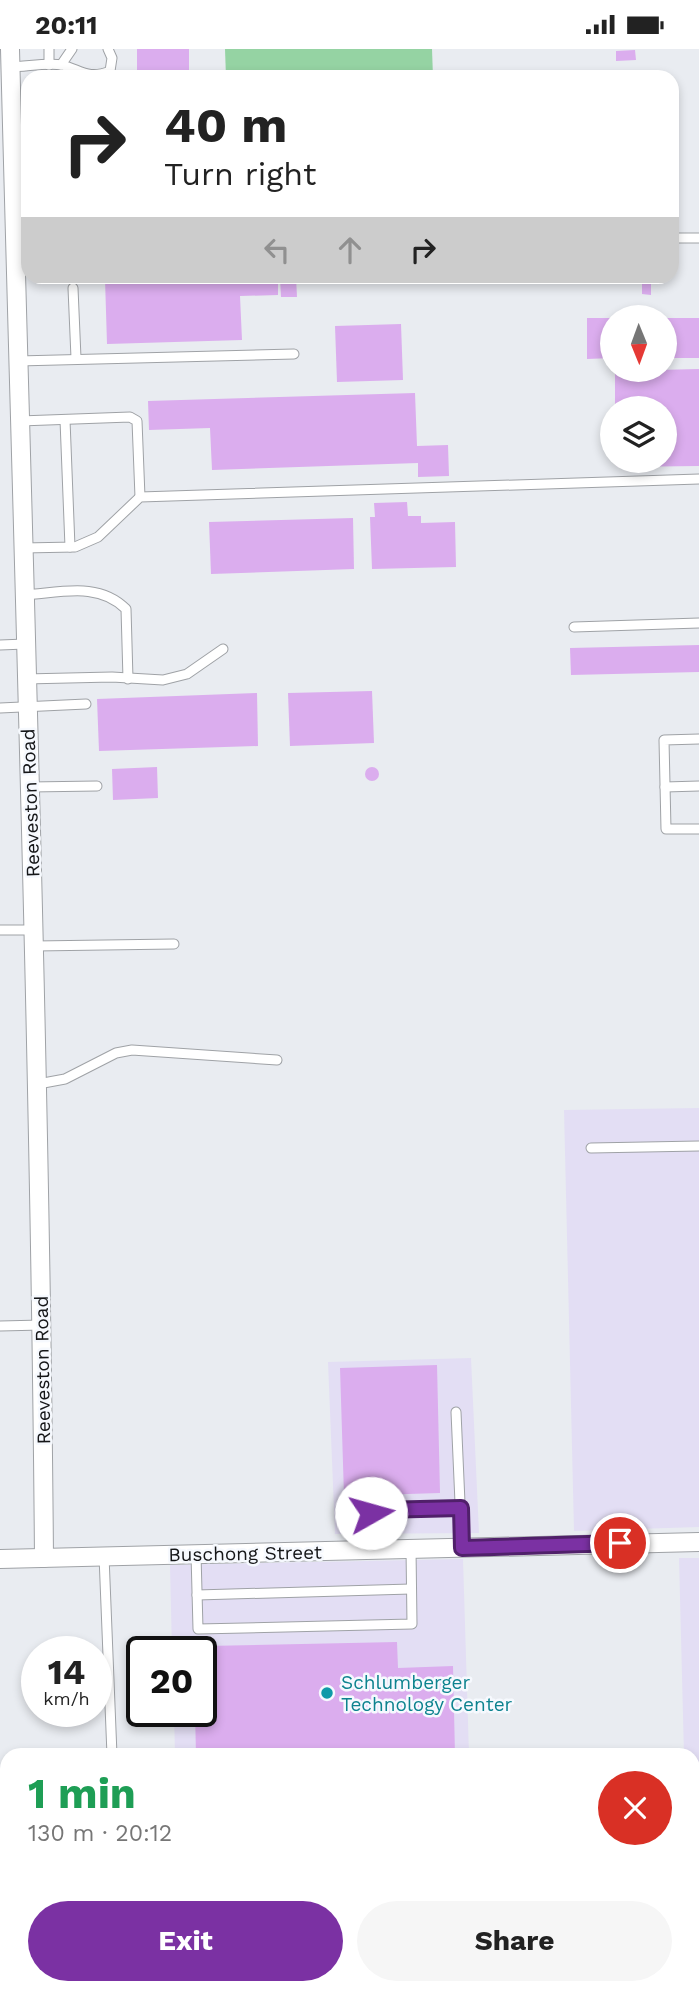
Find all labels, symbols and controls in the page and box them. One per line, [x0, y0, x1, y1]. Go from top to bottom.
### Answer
text: 20:11 [35, 10, 98, 40]
text: 40 m [164, 96, 287, 154]
icon: right [49, 98, 140, 189]
text: Turn right [164, 155, 316, 193]
icon: left [258, 231, 296, 269]
icon: ahead [331, 231, 369, 269]
icon: right [404, 231, 442, 269]
north arrow [600, 305, 677, 381]
map controls [600, 305, 677, 473]
button: layers [600, 396, 677, 473]
street label: Reeveston Road [16, 728, 45, 878]
street label: Reeveston Road [30, 1295, 55, 1445]
position arrow [334, 1476, 408, 1550]
pin [590, 1513, 650, 1573]
icon: arrive [601, 1524, 639, 1562]
street label: Buschong Street [168, 1541, 322, 1566]
speed limit sign: 20 [126, 1636, 217, 1727]
text: 14 [48, 1651, 85, 1693]
place label: Schlumberger Technology Center [341, 1671, 513, 1716]
marker: Schlumberger Technology Center [319, 1685, 335, 1701]
text: km/h [43, 1688, 90, 1709]
text: 1 min [28, 1769, 136, 1818]
button: close [598, 1771, 672, 1845]
text: 130 m · 20:12 [28, 1820, 172, 1847]
button: Exit [28, 1901, 343, 1981]
button: Share [357, 1901, 672, 1981]

